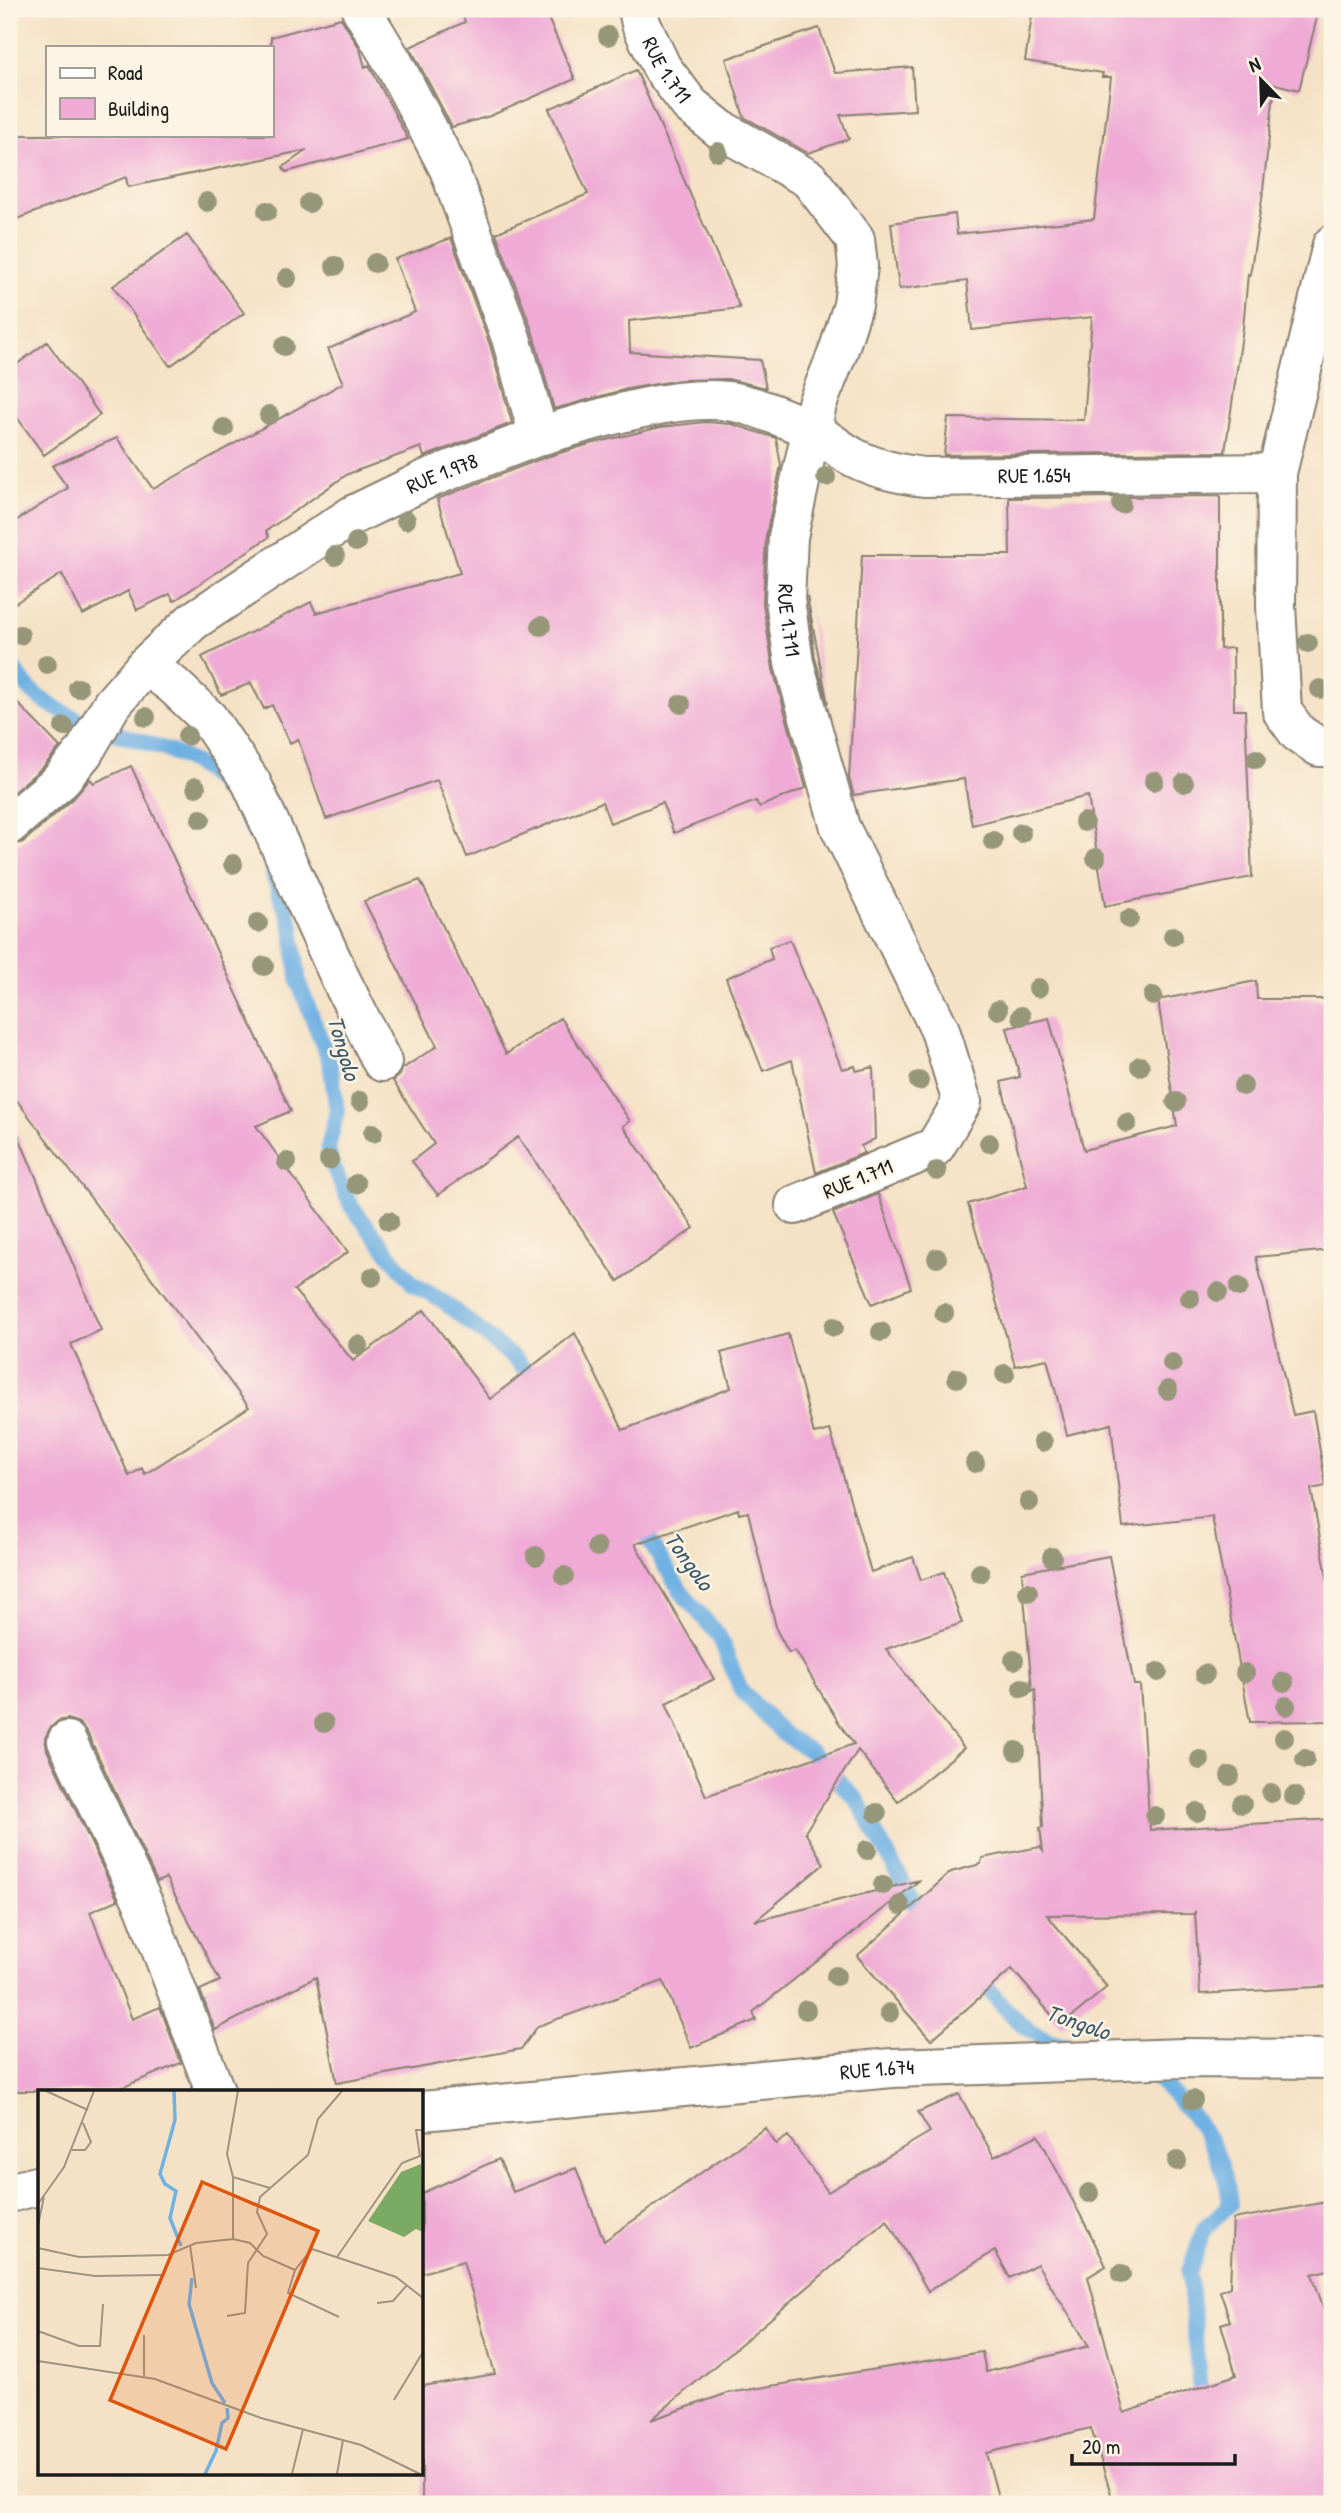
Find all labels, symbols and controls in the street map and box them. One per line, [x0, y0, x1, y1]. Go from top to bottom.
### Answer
street label: RUE 1.711 [635, 32, 698, 109]
legend [46, 46, 273, 136]
north arrow [1226, 46, 1296, 116]
text: N [1245, 50, 1264, 78]
text: Road [108, 58, 142, 87]
text: Building [108, 94, 169, 123]
street label: RUE 1.978 [401, 446, 482, 501]
street label: RUE 1.654 [998, 460, 1071, 490]
street label: RUE 1.711 [771, 583, 808, 658]
water label: Tongolo [320, 1012, 369, 1085]
street label: RUE 1.711 [819, 1151, 897, 1206]
water label: Tongolo [657, 1525, 722, 1598]
water label: Tongolo [1042, 1996, 1116, 2048]
street label: RUE 1.674 [839, 2052, 915, 2087]
inset map [38, 2090, 424, 2474]
scale bar [1072, 2422, 1234, 2466]
text: 20 m [1082, 2432, 1120, 2461]

